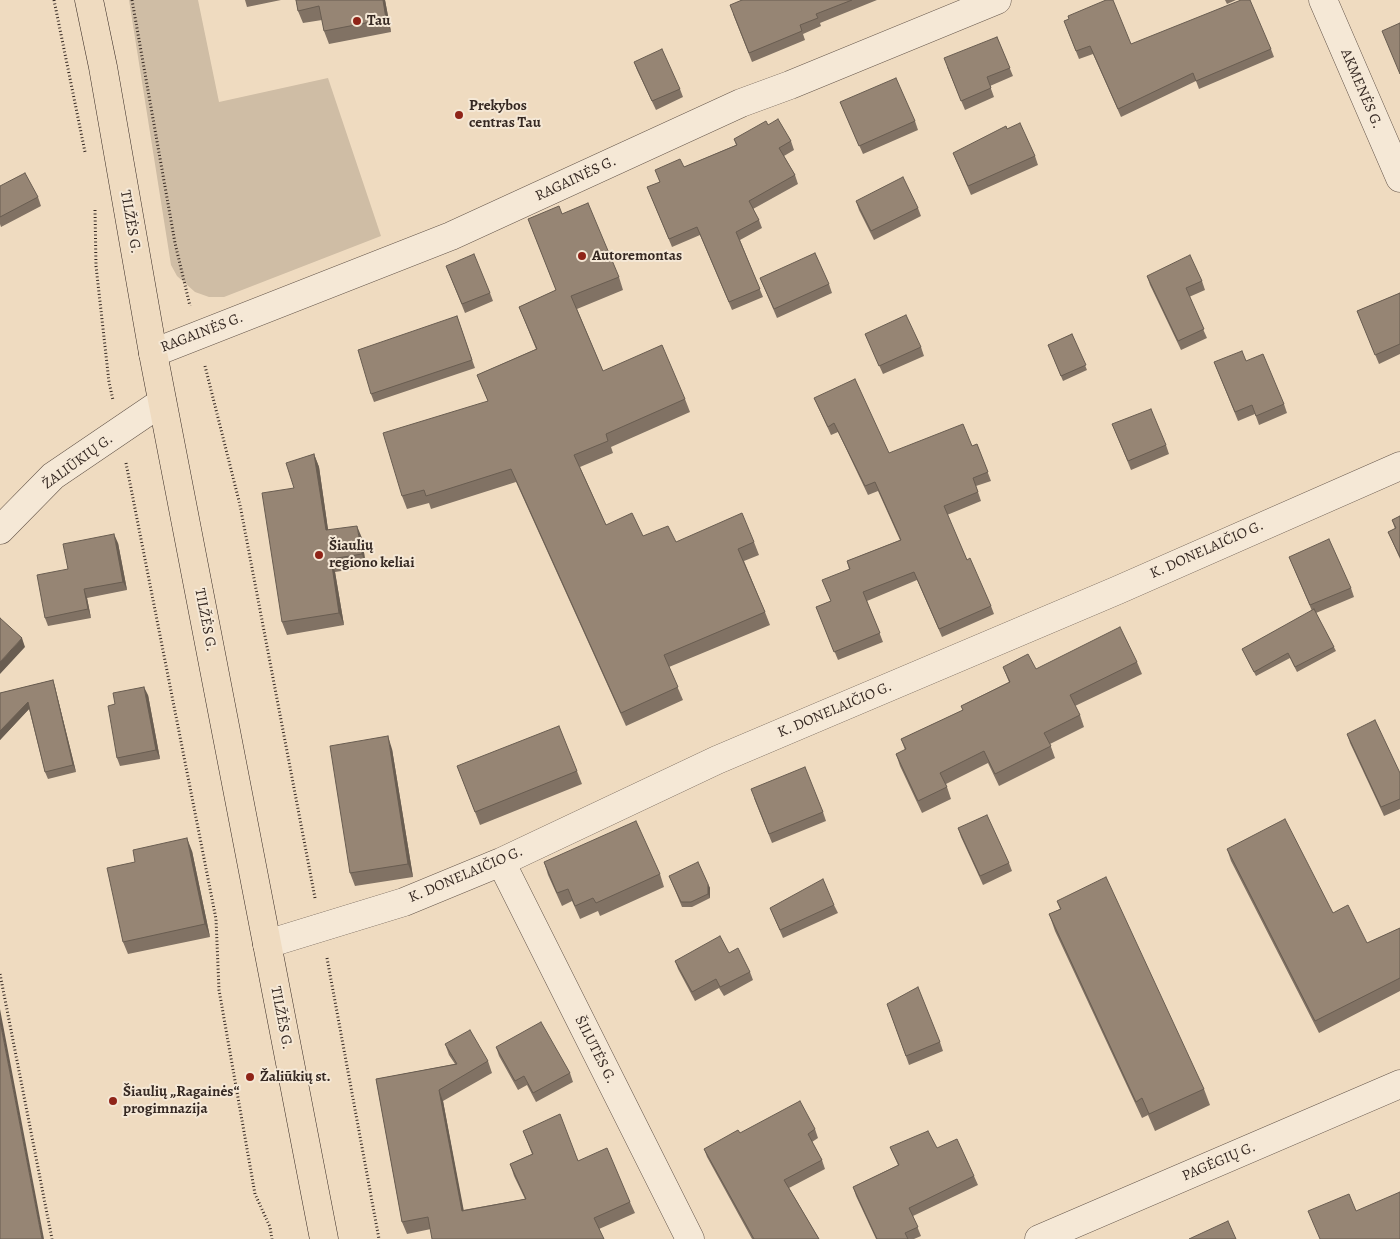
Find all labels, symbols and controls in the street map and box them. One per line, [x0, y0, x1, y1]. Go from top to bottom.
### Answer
place label: Tau [367, 12, 390, 30]
marker: Tau [351, 15, 363, 27]
street label: AKMENĖS G. [1336, 46, 1386, 132]
place label: Prekybos centras Tau [469, 97, 541, 132]
marker: Prekybos centras Tau [453, 109, 465, 121]
street label: RAGAINĖS G. [533, 152, 619, 206]
street label: TILŽĖS G. [116, 189, 144, 255]
place label: Autoremontas [592, 247, 682, 265]
marker: Autoremontas [576, 250, 588, 262]
street label: RAGAINĖS G. [158, 309, 246, 357]
street label: ŽALIŪKIŲ G. [39, 430, 117, 494]
street label: K. DONELAIČIO G. [1147, 517, 1267, 583]
place label: Šiaulių regiono keliai [329, 537, 415, 572]
marker: Šiaulių regiono keliai [313, 549, 325, 561]
street label: TILŽĖS G. [190, 587, 220, 653]
street label: K. DONELAIČIO G. [775, 678, 895, 742]
street label: K. DONELAIČIO G. [406, 843, 526, 907]
street label: TILŽĖS G. [266, 985, 296, 1051]
street label: ŠILUTĖS G. [570, 1013, 620, 1087]
place label: Žaliūkių st. [260, 1068, 331, 1086]
marker: Žaliūkių st. [244, 1071, 256, 1083]
place label: Šiaulių „Ragainės“ progimnazija [123, 1083, 239, 1118]
marker: Šiaulių „Ragainės“ progimnazija [107, 1095, 119, 1107]
street label: PAGĖGIŲ G. [1179, 1138, 1259, 1186]

